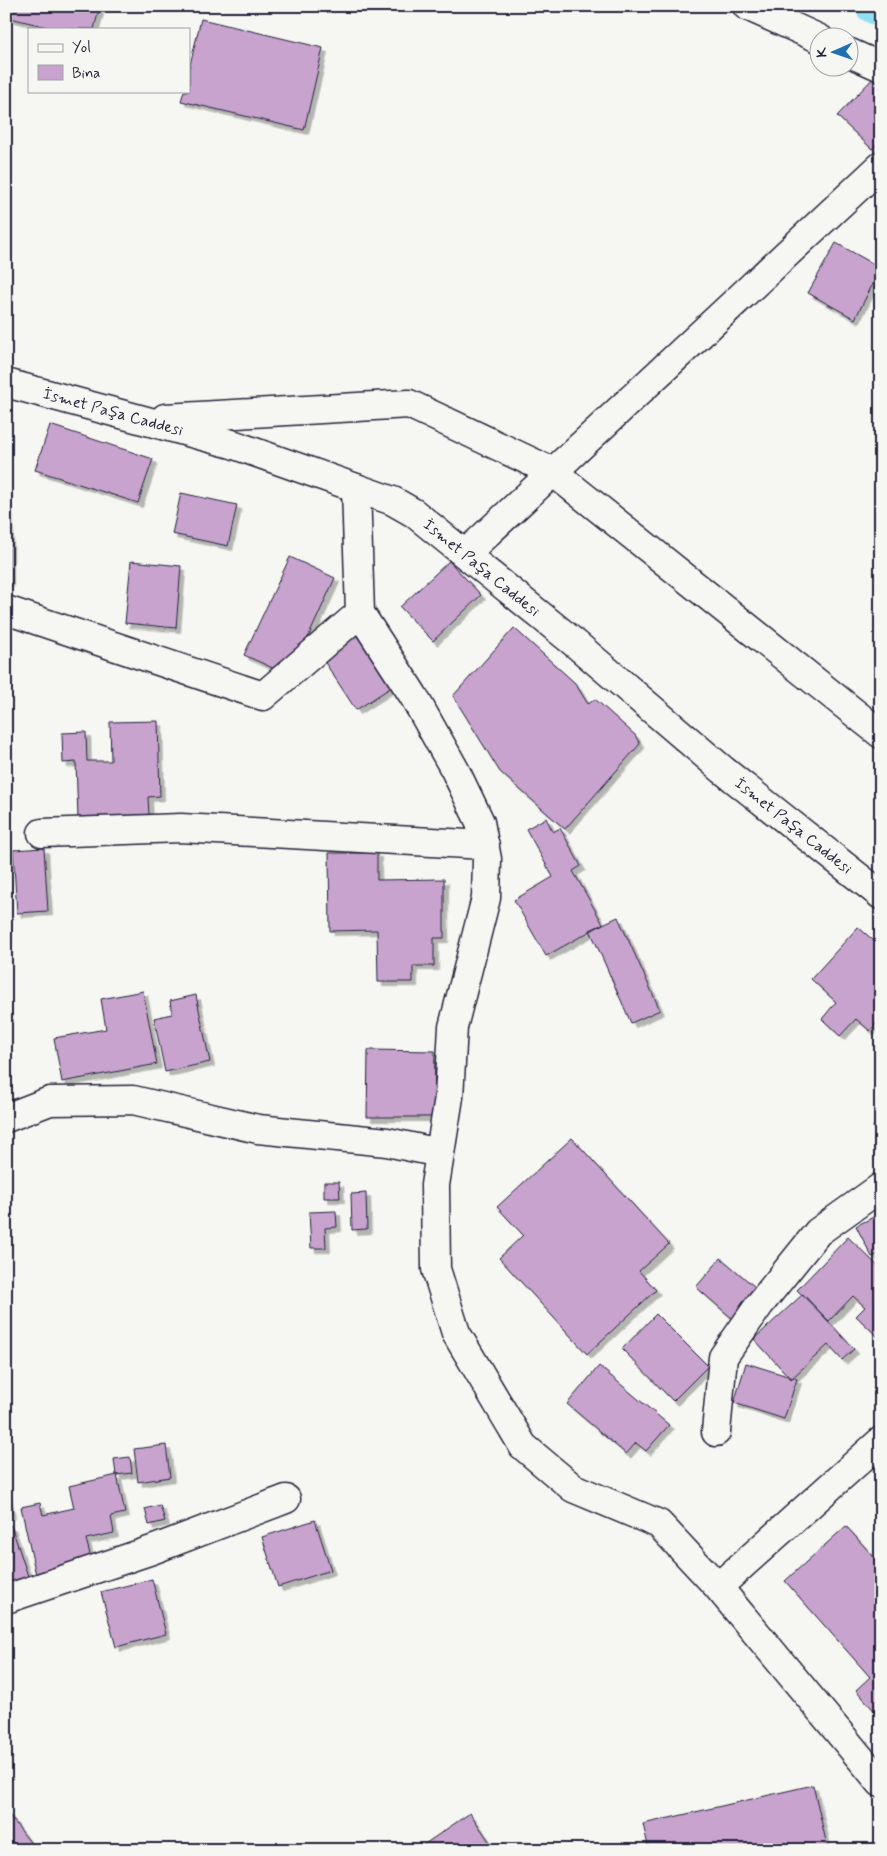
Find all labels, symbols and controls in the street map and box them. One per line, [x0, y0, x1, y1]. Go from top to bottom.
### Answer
legend [28, 28, 190, 92]
north arrow [810, 28, 860, 78]
text: Yol [72, 38, 91, 58]
text: K [813, 46, 831, 58]
text: Bina [72, 64, 100, 84]
street label: İsmet Paşa Caddesi [41, 383, 186, 441]
street label: İsmet Paşa Caddesi [419, 514, 545, 622]
street label: İsmet Paşa Caddesi [730, 773, 857, 879]

